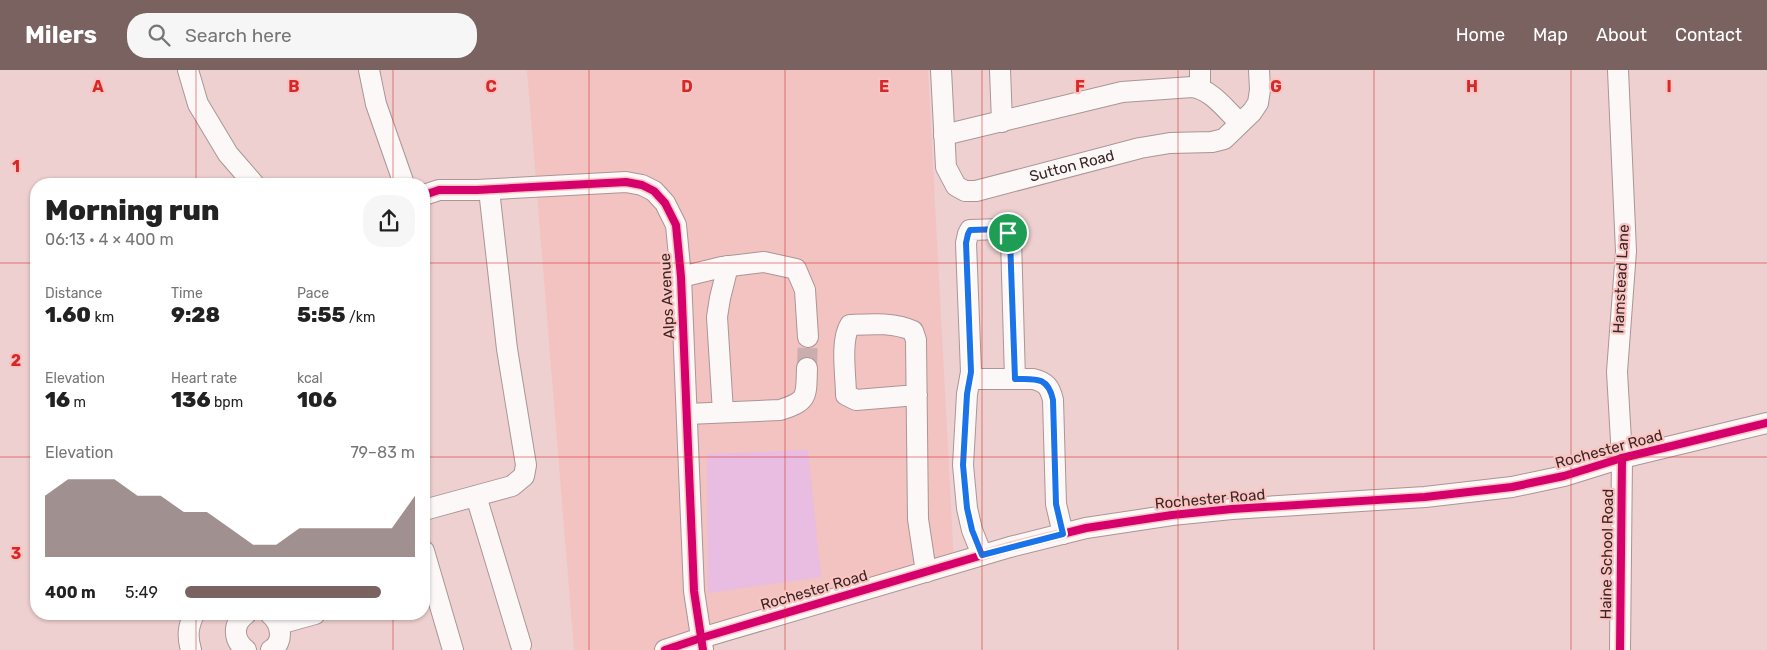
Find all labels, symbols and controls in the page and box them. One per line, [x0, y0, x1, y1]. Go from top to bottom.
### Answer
search box [127, 13, 477, 58]
text: Milers [25, 21, 97, 49]
icon: search [145, 21, 173, 49]
text: Search here [185, 24, 292, 47]
text: Home [1456, 24, 1505, 46]
text: Map [1533, 24, 1568, 46]
text: About [1596, 24, 1647, 46]
text: Contact [1675, 24, 1742, 46]
text: A [92, 77, 104, 96]
text: B [288, 77, 300, 96]
text: C [485, 77, 497, 96]
text: D [681, 77, 693, 96]
text: E [879, 77, 889, 96]
text: F [1075, 77, 1085, 96]
text: G [1270, 77, 1282, 96]
text: H [1466, 77, 1478, 96]
text: I [1666, 77, 1672, 96]
street label: Sutton Road [1027, 146, 1116, 186]
text: 1 [12, 157, 20, 176]
text: Morning run [45, 194, 219, 227]
button: share [363, 195, 415, 247]
pin [987, 212, 1029, 254]
icon: arrive [994, 219, 1022, 247]
street label: Hamstead Lane [1609, 224, 1633, 334]
text: 06:13 · 4 × 400 m [45, 230, 174, 249]
street label: Alps Avenue [656, 253, 678, 339]
text: Distance [45, 285, 102, 302]
text: Time [171, 285, 203, 302]
text: Pace [297, 285, 329, 302]
text: 1.60 [45, 302, 91, 327]
text: 9:28 [171, 302, 220, 327]
text: 5:55 [297, 302, 346, 327]
text: km [91, 309, 114, 326]
text: /km [346, 309, 375, 326]
text: 2 [11, 351, 21, 370]
text: Elevation [45, 370, 105, 387]
text: Heart rate [171, 370, 237, 387]
text: kcal [297, 370, 323, 387]
text: 16 [45, 387, 70, 412]
text: 136 [171, 387, 211, 412]
text: 106 [297, 387, 337, 412]
text: m [70, 394, 86, 411]
text: bpm [211, 394, 243, 411]
street label: Rochester Road [1553, 426, 1665, 472]
text: Elevation [45, 443, 114, 462]
text: 79–83 m [350, 443, 415, 462]
street label: Rochester Road [1154, 485, 1266, 513]
street label: Haine School Road [1597, 489, 1617, 619]
text: 3 [11, 544, 21, 563]
street label: Rochester Road [758, 566, 870, 614]
text: 400 m [45, 583, 96, 602]
text: 5:49 [125, 583, 158, 602]

